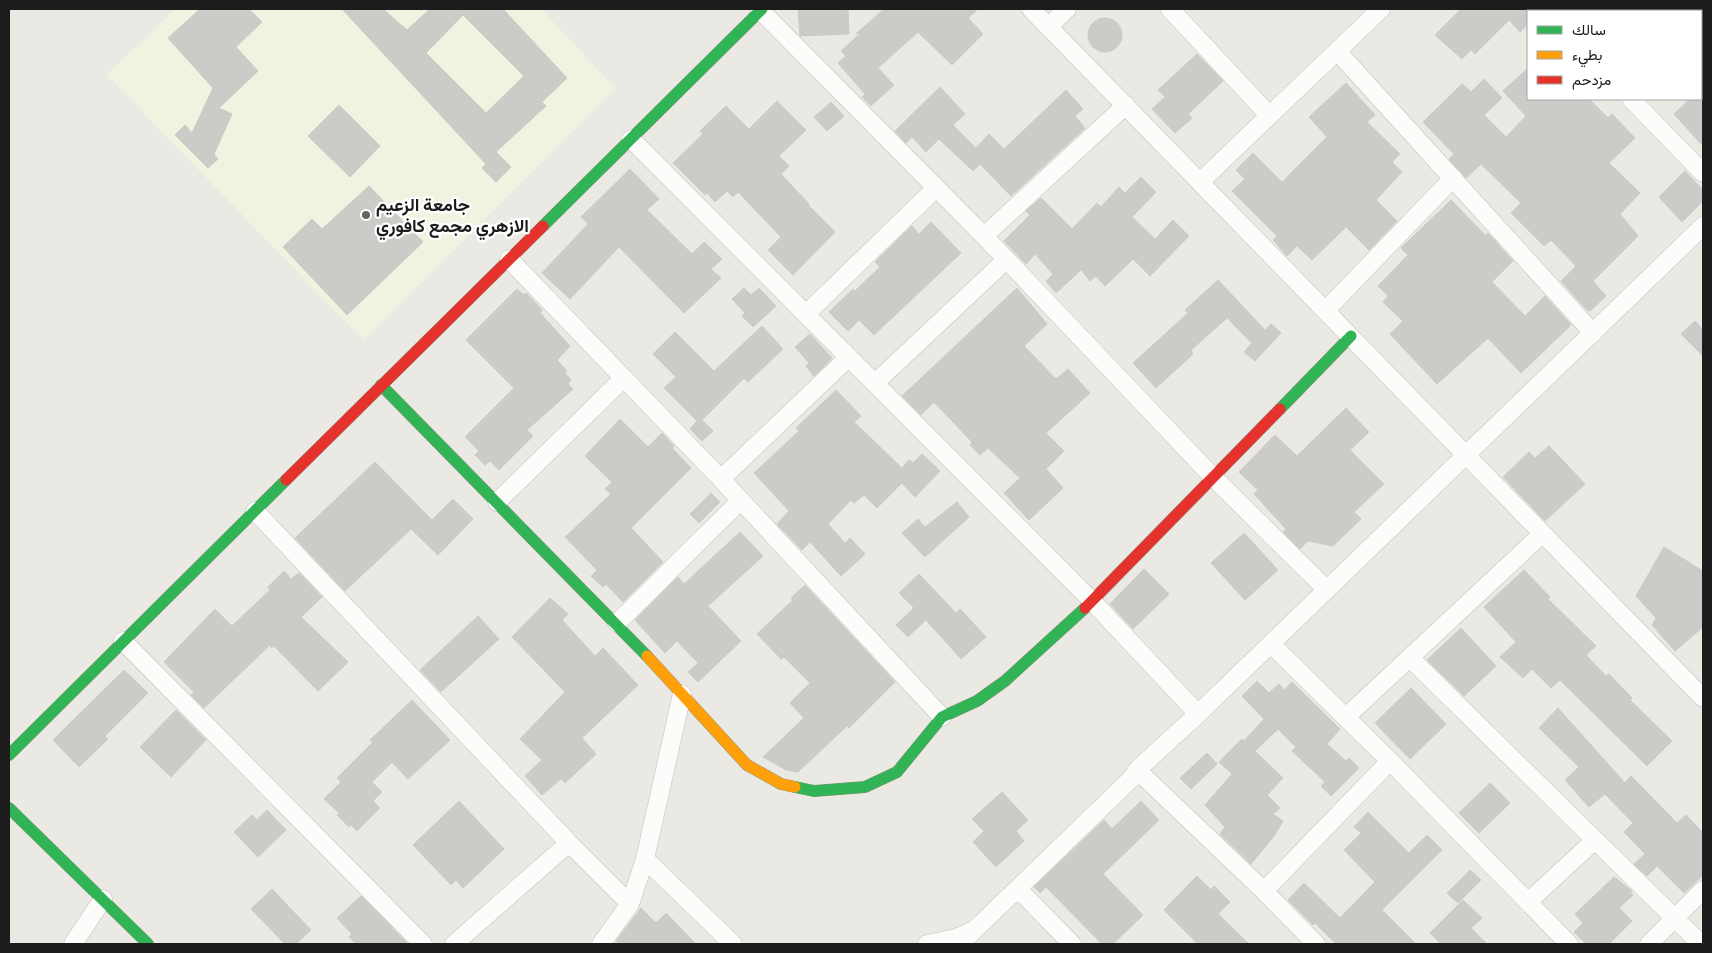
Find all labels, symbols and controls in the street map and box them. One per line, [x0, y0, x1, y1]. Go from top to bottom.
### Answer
legend [1527, 10, 1702, 100]
text: سالك [1572, 20, 1606, 41]
text: بطيء [1572, 45, 1602, 68]
text: مزدحم [1572, 70, 1611, 91]
place label: جامعة الزعيم الازهري مجمع كافوري [376, 193, 529, 241]
marker: جامعة الزعيم الازهري مجمع كافوري [360, 209, 372, 221]

